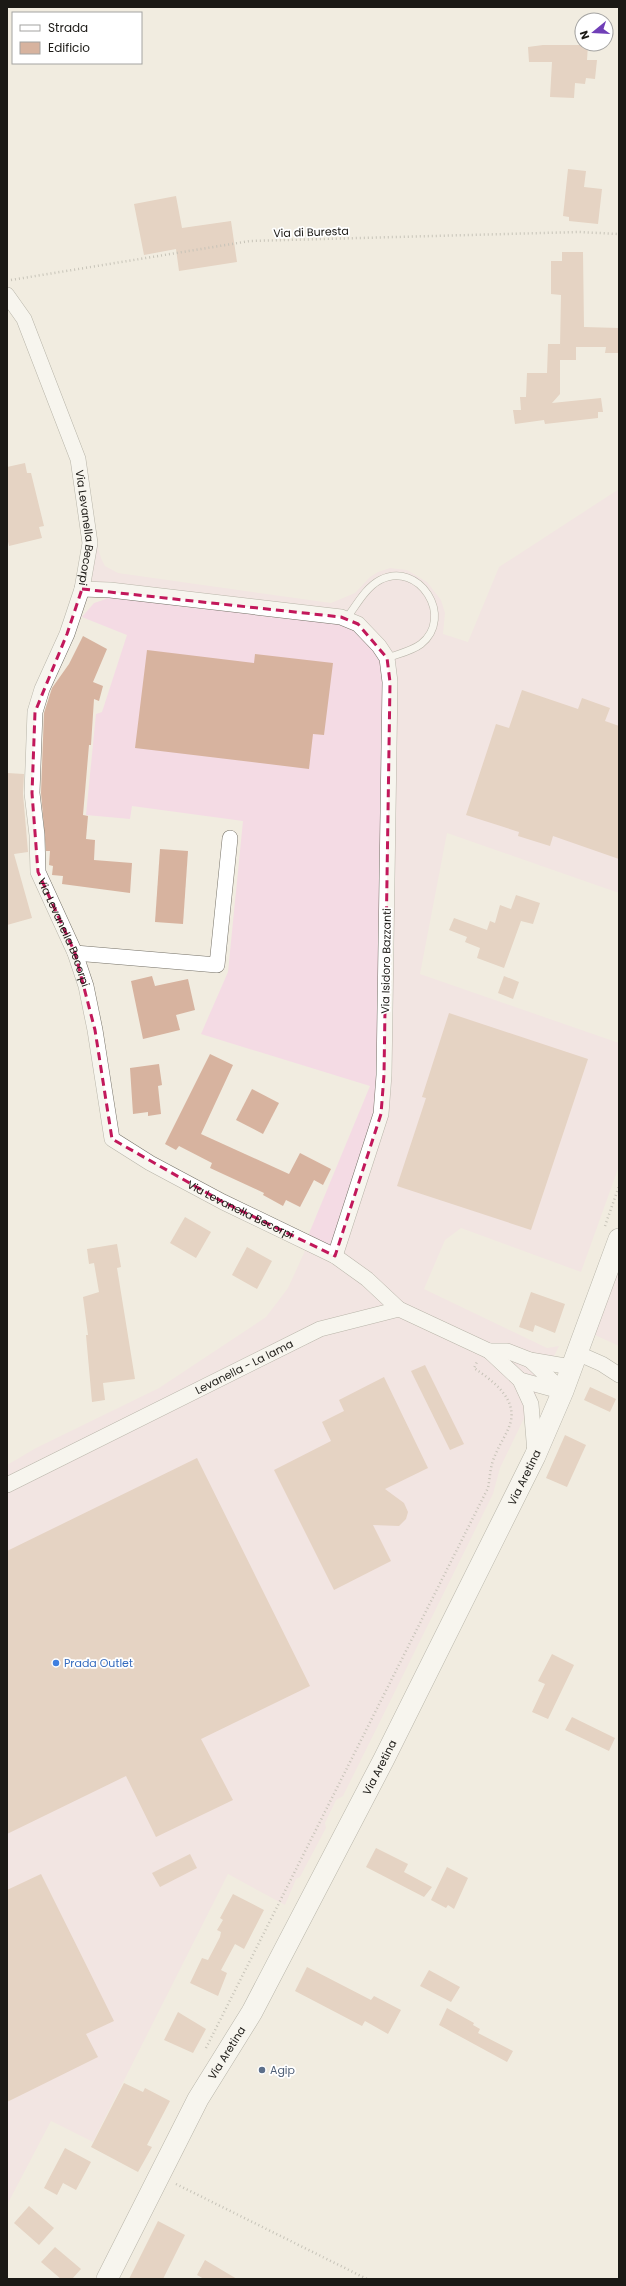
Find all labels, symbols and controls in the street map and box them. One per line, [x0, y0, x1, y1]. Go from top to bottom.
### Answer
legend [12, 12, 142, 64]
north arrow [574, 12, 614, 52]
text: Strada [48, 19, 88, 36]
text: N [576, 29, 593, 42]
text: Edificio [48, 39, 90, 56]
street label: Via di Buresta [273, 223, 349, 241]
street label: Via Levanella Becorpi [72, 469, 98, 587]
street label: Via Levanella Becorpi [34, 875, 94, 989]
street label: Via Isidoro Bazzanti [377, 908, 395, 1014]
street label: Via Levanella Becorpi [184, 1176, 297, 1243]
street label: Levanella - La lama [192, 1336, 296, 1398]
street label: Via Aretina [504, 1447, 545, 1508]
place label: Prada Outlet [64, 1655, 133, 1671]
marker: Prada Outlet [51, 1658, 61, 1668]
street label: Via Aretina [359, 1737, 400, 1798]
street label: Via Aretina [204, 2023, 249, 2083]
place label: Agip [270, 2062, 295, 2078]
marker: Agip [257, 2065, 267, 2075]

